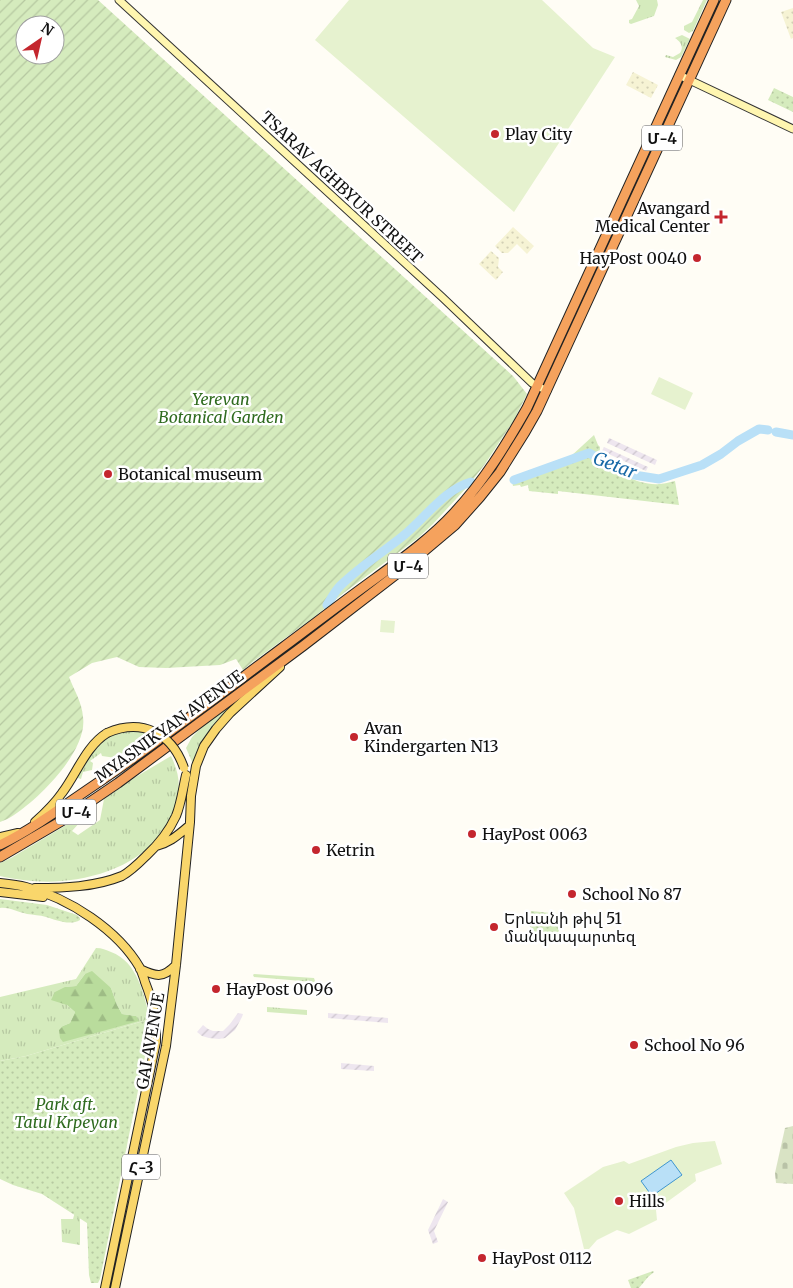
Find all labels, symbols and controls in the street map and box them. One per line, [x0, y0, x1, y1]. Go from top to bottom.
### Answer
north arrow [15, 15, 65, 65]
text: N [38, 19, 57, 40]
street label: TSARAV AGHBYUR STREET [257, 107, 427, 267]
place label: Play City [505, 124, 573, 144]
road number: Մ-4 [642, 126, 682, 150]
marker: Play City [489, 128, 501, 140]
place label: Avangard Medical Center [595, 198, 710, 236]
marker: Avangard Medical Center [714, 210, 728, 224]
place label: HayPost 0040 [579, 248, 687, 268]
marker: HayPost 0040 [691, 252, 703, 264]
park label: Yerevan Botanical Garden [158, 389, 284, 427]
water label: Getar [590, 446, 641, 484]
place label: Botanical museum [118, 464, 262, 484]
marker: Botanical museum [102, 468, 114, 480]
road number: Մ-4 [388, 554, 428, 578]
street label: MYASNIKYAN AVENUE [91, 665, 248, 787]
place label: Avan Kindergarten N13 [363, 718, 499, 756]
marker: Avan Kindergarten N13 [348, 731, 360, 743]
road number: Մ-4 [56, 800, 96, 824]
place label: HayPost 0063 [482, 824, 588, 844]
marker: HayPost 0063 [466, 828, 478, 840]
place label: Ketrin [326, 840, 375, 860]
marker: Ketrin [310, 844, 322, 856]
place label: School No 87 [582, 884, 682, 904]
marker: School No 87 [566, 888, 578, 900]
place label: Երևանի թիվ 51 մանկապարտեզ [504, 908, 637, 946]
marker: Երևանի թիվ 51 մանկապարտեզ [488, 921, 500, 933]
place label: HayPost 0096 [226, 979, 333, 999]
marker: HayPost 0096 [210, 983, 222, 995]
street label: GAI AVENUE [132, 990, 169, 1091]
place label: School No 96 [644, 1035, 745, 1055]
marker: School No 96 [628, 1039, 640, 1051]
park label: Park aft. Tatul Krpeyan [14, 1094, 118, 1132]
road number: Հ-3 [122, 1154, 160, 1180]
place label: Hills [629, 1191, 665, 1211]
marker: Hills [613, 1195, 625, 1207]
place label: HayPost 0112 [492, 1248, 592, 1268]
marker: HayPost 0112 [476, 1252, 488, 1264]

